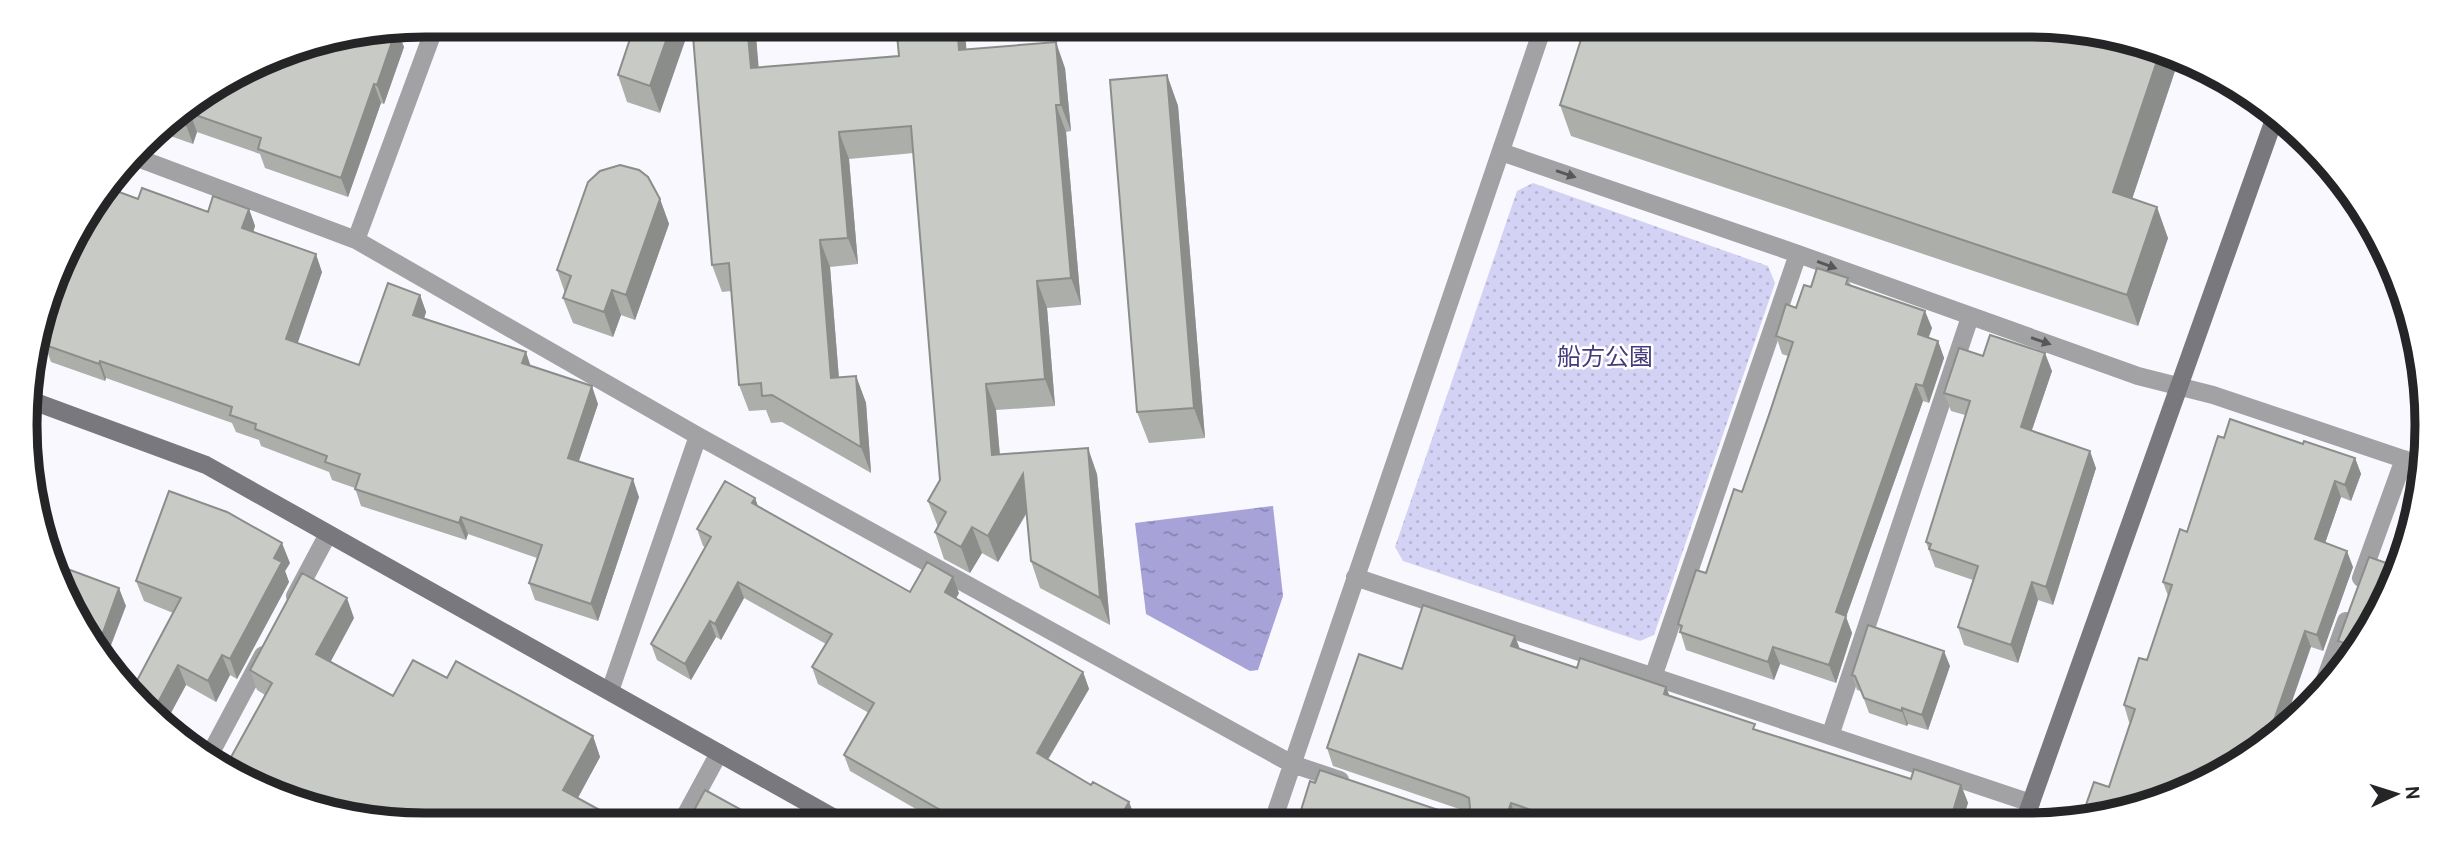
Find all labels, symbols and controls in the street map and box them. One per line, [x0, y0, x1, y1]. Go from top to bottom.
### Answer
one-way arrow [1555, 169, 1576, 180]
one-way arrow [1816, 259, 1837, 270]
one-way arrow [2030, 336, 2051, 347]
park label: 船方公園 [1557, 342, 1653, 371]
north arrow [2361, 759, 2431, 829]
text: N [2401, 785, 2424, 800]

